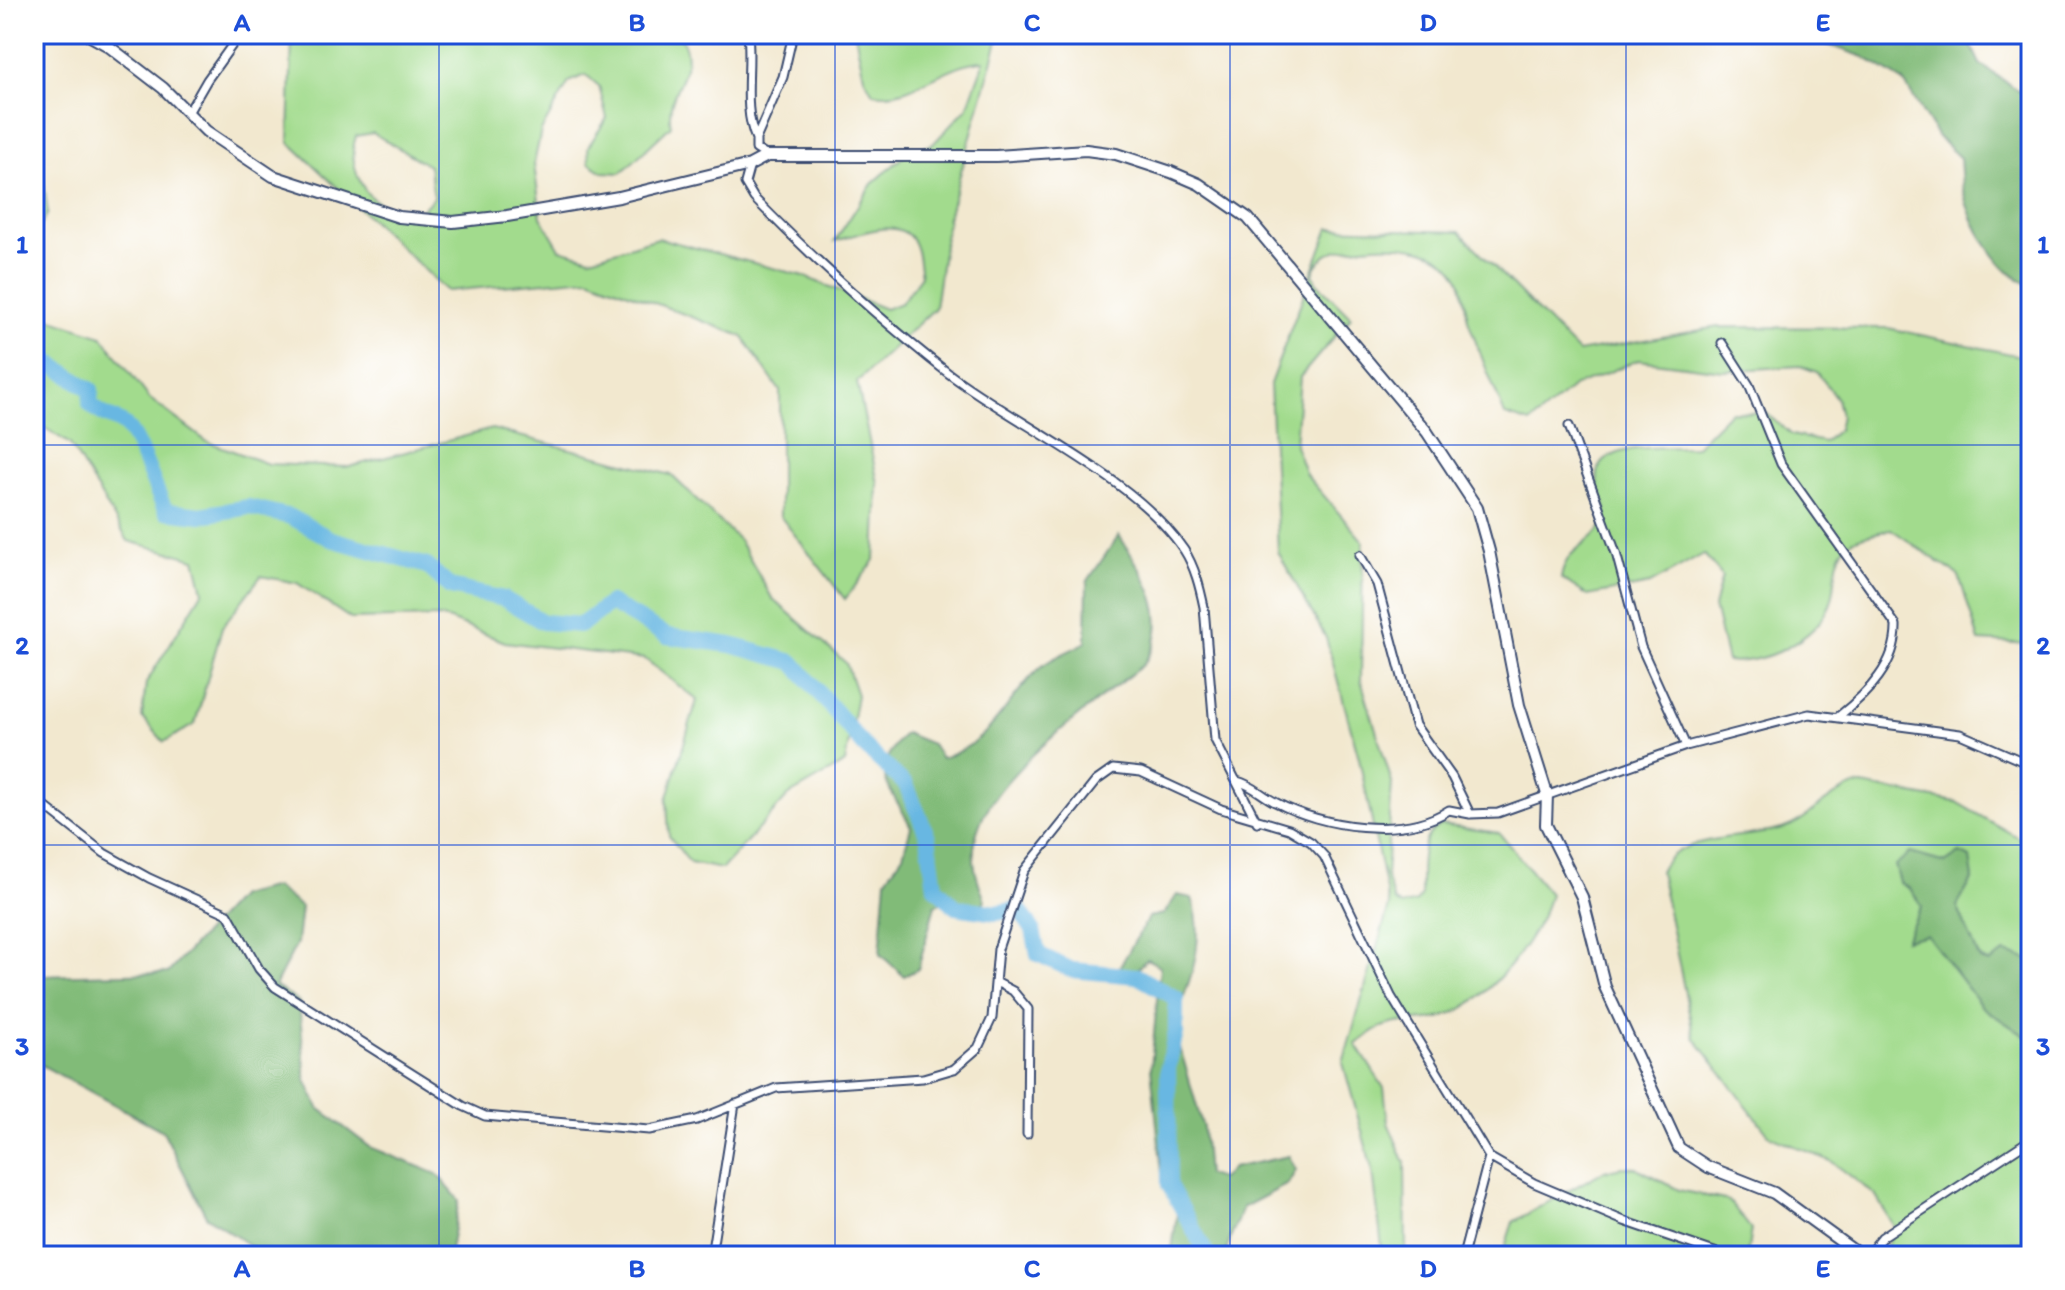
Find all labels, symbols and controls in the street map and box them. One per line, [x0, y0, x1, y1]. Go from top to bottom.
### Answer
text: A [233, 6, 251, 38]
text: B [629, 6, 646, 38]
text: C [1024, 6, 1041, 38]
text: D [1419, 6, 1437, 38]
text: E [1816, 6, 1830, 38]
text: 1 [16, 228, 28, 260]
text: 1 [2037, 228, 2049, 260]
text: 2 [15, 629, 29, 661]
text: 2 [2036, 629, 2050, 661]
text: 3 [15, 1030, 29, 1062]
text: 3 [2036, 1030, 2050, 1062]
text: A [233, 1252, 251, 1284]
text: B [629, 1252, 646, 1284]
text: C [1024, 1252, 1041, 1284]
text: D [1419, 1252, 1437, 1284]
text: E [1816, 1252, 1830, 1284]

